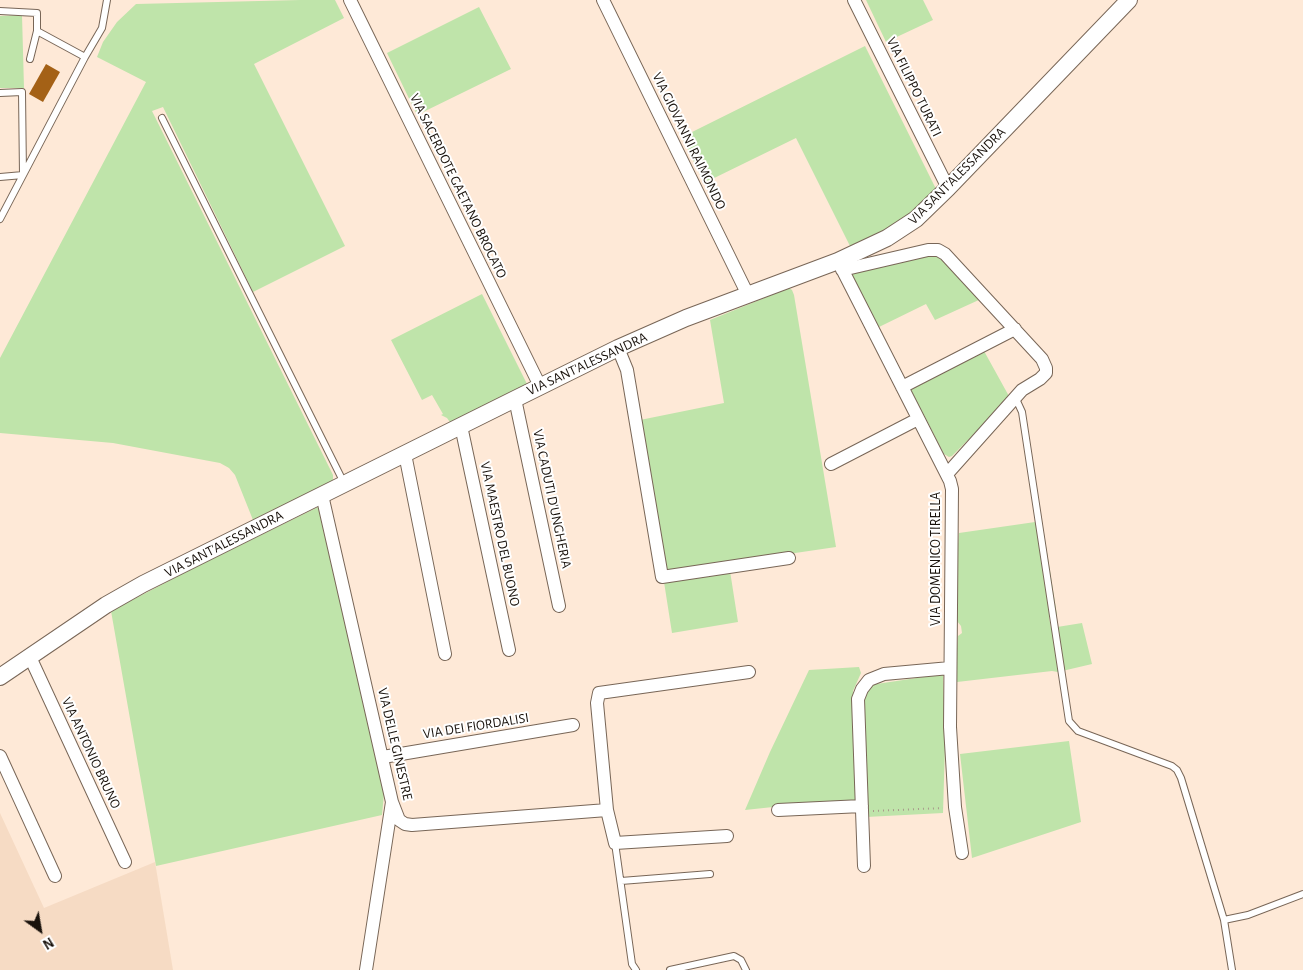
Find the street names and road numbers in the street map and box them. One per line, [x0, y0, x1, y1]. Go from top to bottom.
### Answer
street label: VIA FILIPPO TURATI [883, 35, 945, 139]
street label: VIA GIOVANNI RAIMONDO [648, 70, 730, 212]
street label: VIA SACERDOTE GAETANO BROCATO [406, 91, 510, 281]
street label: VIA SANT'ALESSANDRA [905, 124, 1009, 228]
street label: VIA SANT'ALESSANDRA [524, 329, 650, 399]
street label: VIA CADUTI D'UNGHERIA [529, 428, 575, 570]
street label: VIA MAESTRO DEL BUONO [476, 460, 524, 608]
street label: VIA DOMENICO TIRELLA [928, 492, 944, 626]
street label: VIA SANT'ALESSANDRA [162, 507, 286, 581]
street label: VIA DELLE GINESTRE [374, 686, 416, 802]
street label: VIA ANTONIO BRUNO [58, 695, 124, 811]
street label: VIA DEI FIORDALISI [422, 709, 530, 743]

